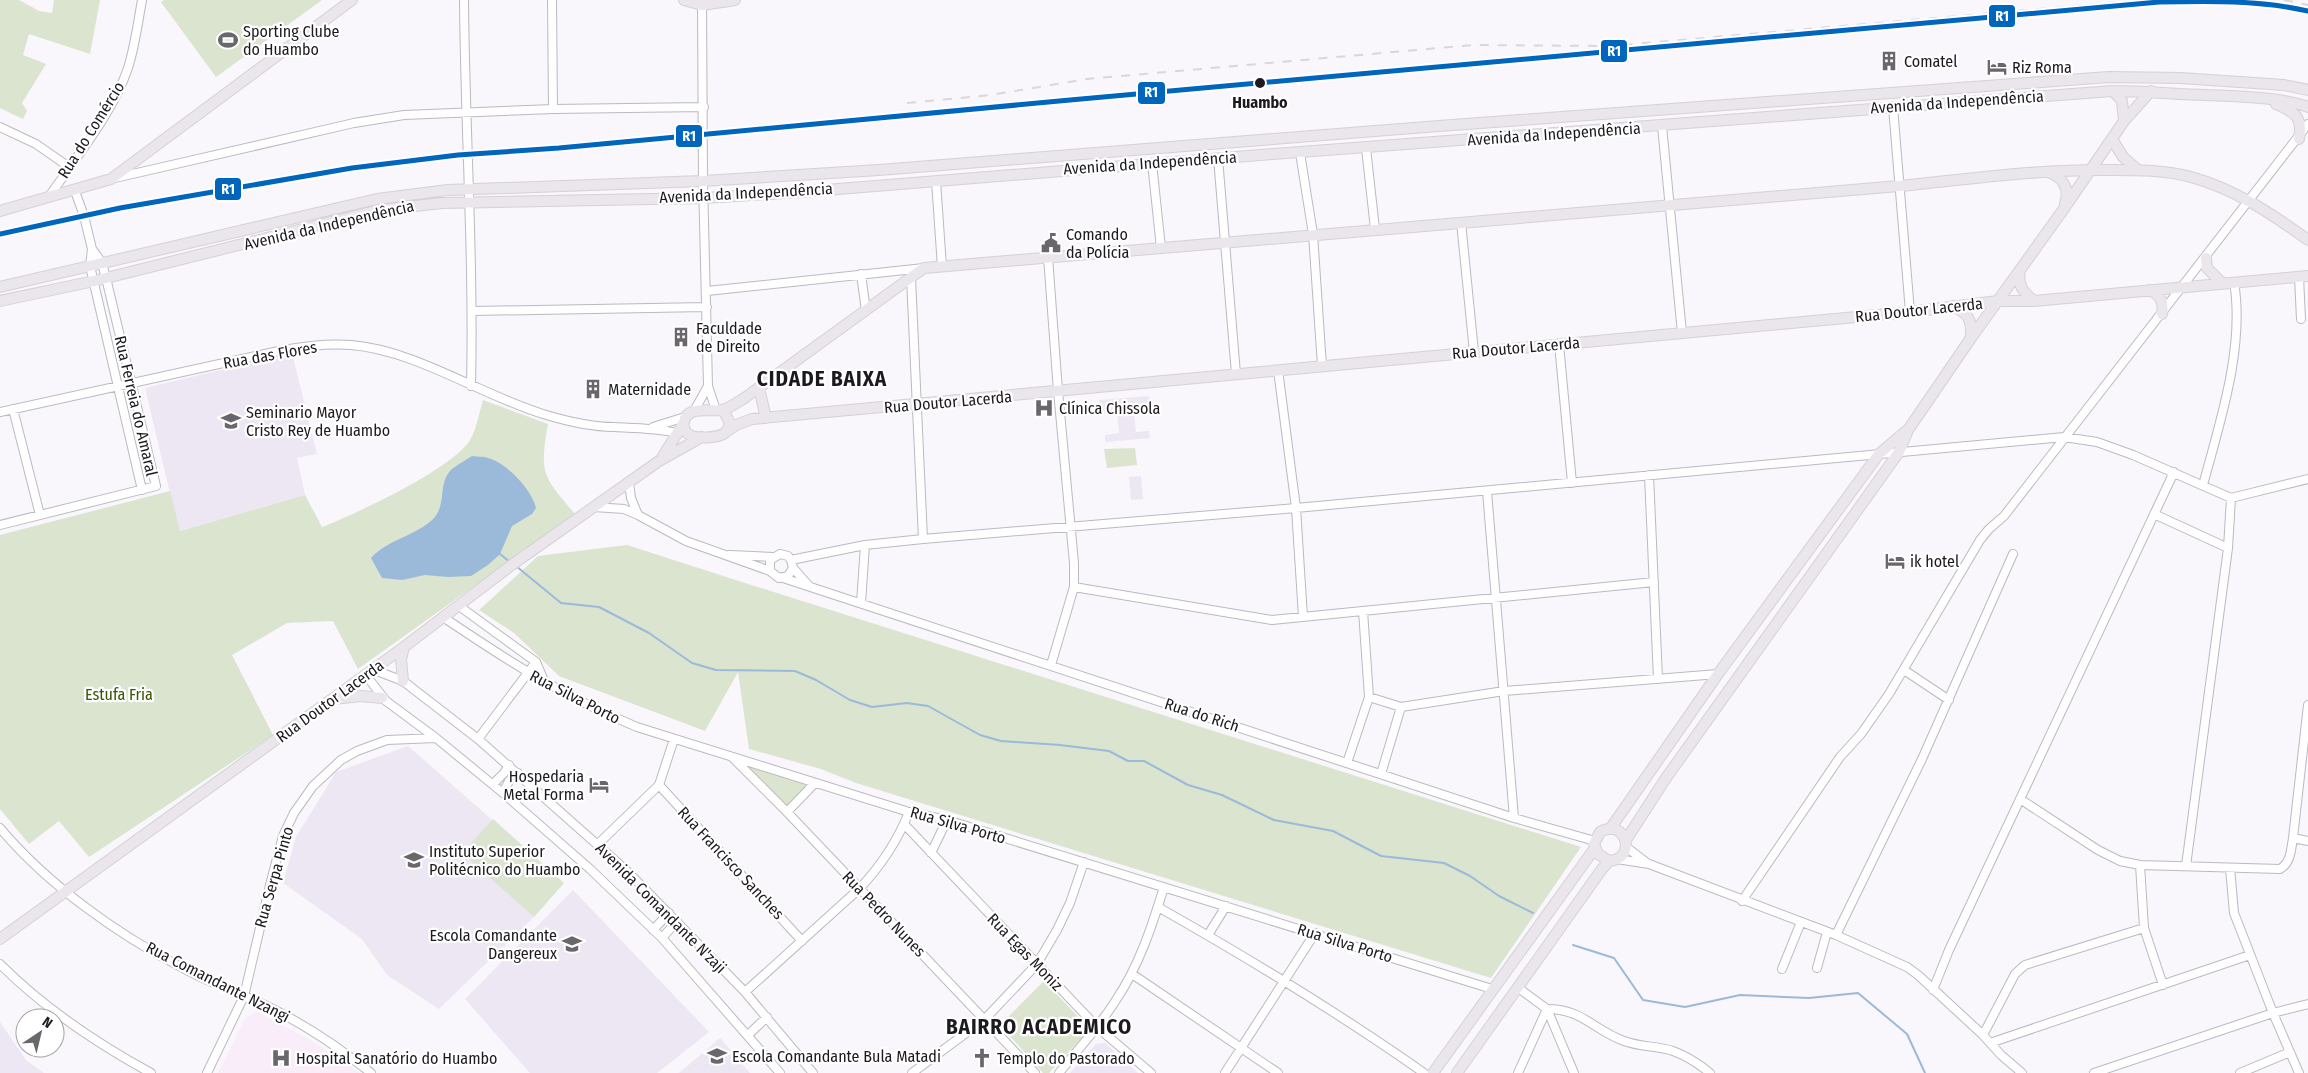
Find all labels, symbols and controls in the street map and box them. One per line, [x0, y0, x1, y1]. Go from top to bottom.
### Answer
line badge: R1 [1988, 4, 2016, 28]
text: R1 [1995, 8, 2009, 25]
place label: Sporting Clube do Huambo [243, 22, 339, 59]
sports icon: Sporting Clube do Huambo [217, 29, 239, 51]
line badge: R1 [1600, 39, 1628, 63]
text: R1 [1607, 43, 1621, 60]
building icon: Comatel [1878, 50, 1900, 72]
place label: Comatel [1904, 52, 1958, 71]
hotel icon: Riz Roma [1986, 56, 2008, 78]
place label: Riz Roma [2012, 58, 2072, 77]
marker: Huambo [1253, 76, 1267, 90]
street label: Rua do Comércio [54, 78, 128, 182]
line badge: R1 [1137, 81, 1166, 105]
text: R1 [1144, 84, 1158, 101]
street label: Avenida da Independência [1870, 86, 2044, 118]
place label: Huambo [1232, 93, 1288, 112]
street label: Avenida da Independência [1467, 118, 1641, 150]
line badge: R1 [675, 124, 703, 148]
text: R1 [682, 128, 696, 145]
street label: Avenida da Independência [1063, 147, 1237, 179]
line badge: R1 [214, 177, 242, 201]
street label: Avenida da Independência [659, 179, 833, 207]
text: R1 [221, 181, 235, 198]
street label: Avenida da Independência [242, 196, 416, 254]
place label: Comando da Polícia [1066, 225, 1130, 262]
public building icon: Comando da Polícia [1040, 232, 1062, 254]
street label: Rua Doutor Lacerda [1854, 294, 1984, 326]
place label: Faculdade de Direito [696, 319, 762, 356]
building icon: Faculdade de Direito [670, 326, 692, 348]
street label: Rua Doutor Lacerda [1451, 333, 1581, 363]
street label: Rua Ferreia do Amaral [111, 334, 161, 478]
street label: Rua das Flores [222, 337, 319, 373]
district label: CIDADE BAIXA [757, 366, 887, 392]
building icon: Maternidade [582, 378, 604, 400]
place label: Maternidade [608, 380, 691, 399]
street label: Rua Doutor Lacerda [883, 387, 1013, 417]
hospital icon: Clínica Chissola [1033, 397, 1055, 419]
place label: Clínica Chissola [1059, 399, 1160, 418]
place label: Seminario Mayor Cristo Rey de Huambo [246, 403, 390, 440]
school or university icon: Seminario Mayor Cristo Rey de Huambo [220, 410, 242, 432]
hotel icon: ik hotel [1884, 550, 1906, 572]
place label: ik hotel [1910, 552, 1959, 571]
street label: Rua Doutor Lacerda [272, 656, 388, 746]
street label: Rua Silva Porto [527, 666, 623, 728]
park label: Estufa Fria [85, 685, 153, 704]
street label: Rua do Rich [1162, 694, 1242, 736]
place label: Hospedaria Metal Forma [503, 767, 584, 804]
hotel icon: Hospedaria Metal Forma [588, 774, 610, 796]
street label: Rua Silva Porto [908, 802, 1008, 848]
street label: Rua Francisco Sanches [674, 803, 788, 923]
street label: Rua Serpa Pinto [250, 824, 298, 930]
street label: Avenida Comandante N'zaji [592, 839, 730, 977]
place label: Instituto Superior Politécnico do Huambo [429, 842, 580, 879]
school or university icon: Instituto Superior Politécnico do Huambo [403, 849, 425, 871]
street label: Rua Pedro Nunes [838, 867, 930, 961]
street label: Rua Egas Moniz [983, 909, 1067, 995]
street label: Rua Silva Porto [1295, 920, 1395, 966]
place label: Escola Comandante Dangereux [429, 926, 557, 963]
school or university icon: Escola Comandante Dangereux [561, 933, 583, 955]
street label: Rua Comandante Nzangi [143, 938, 293, 1026]
north arrow [15, 1008, 65, 1058]
text: N [39, 1013, 55, 1032]
district label: BAIRRO ACADEMICO [946, 1014, 1132, 1040]
school or university icon: Escola Comandante Bula Matadi [706, 1045, 728, 1067]
hospital icon: Hospital Sanatório do Huambo [270, 1047, 292, 1069]
place label: Escola Comandante Bula Matadi [732, 1047, 941, 1066]
church icon: Templo do Pastorado [971, 1047, 993, 1069]
place label: Hospital Sanatório do Huambo [296, 1049, 497, 1068]
place label: Templo do Pastorado [997, 1049, 1135, 1068]

